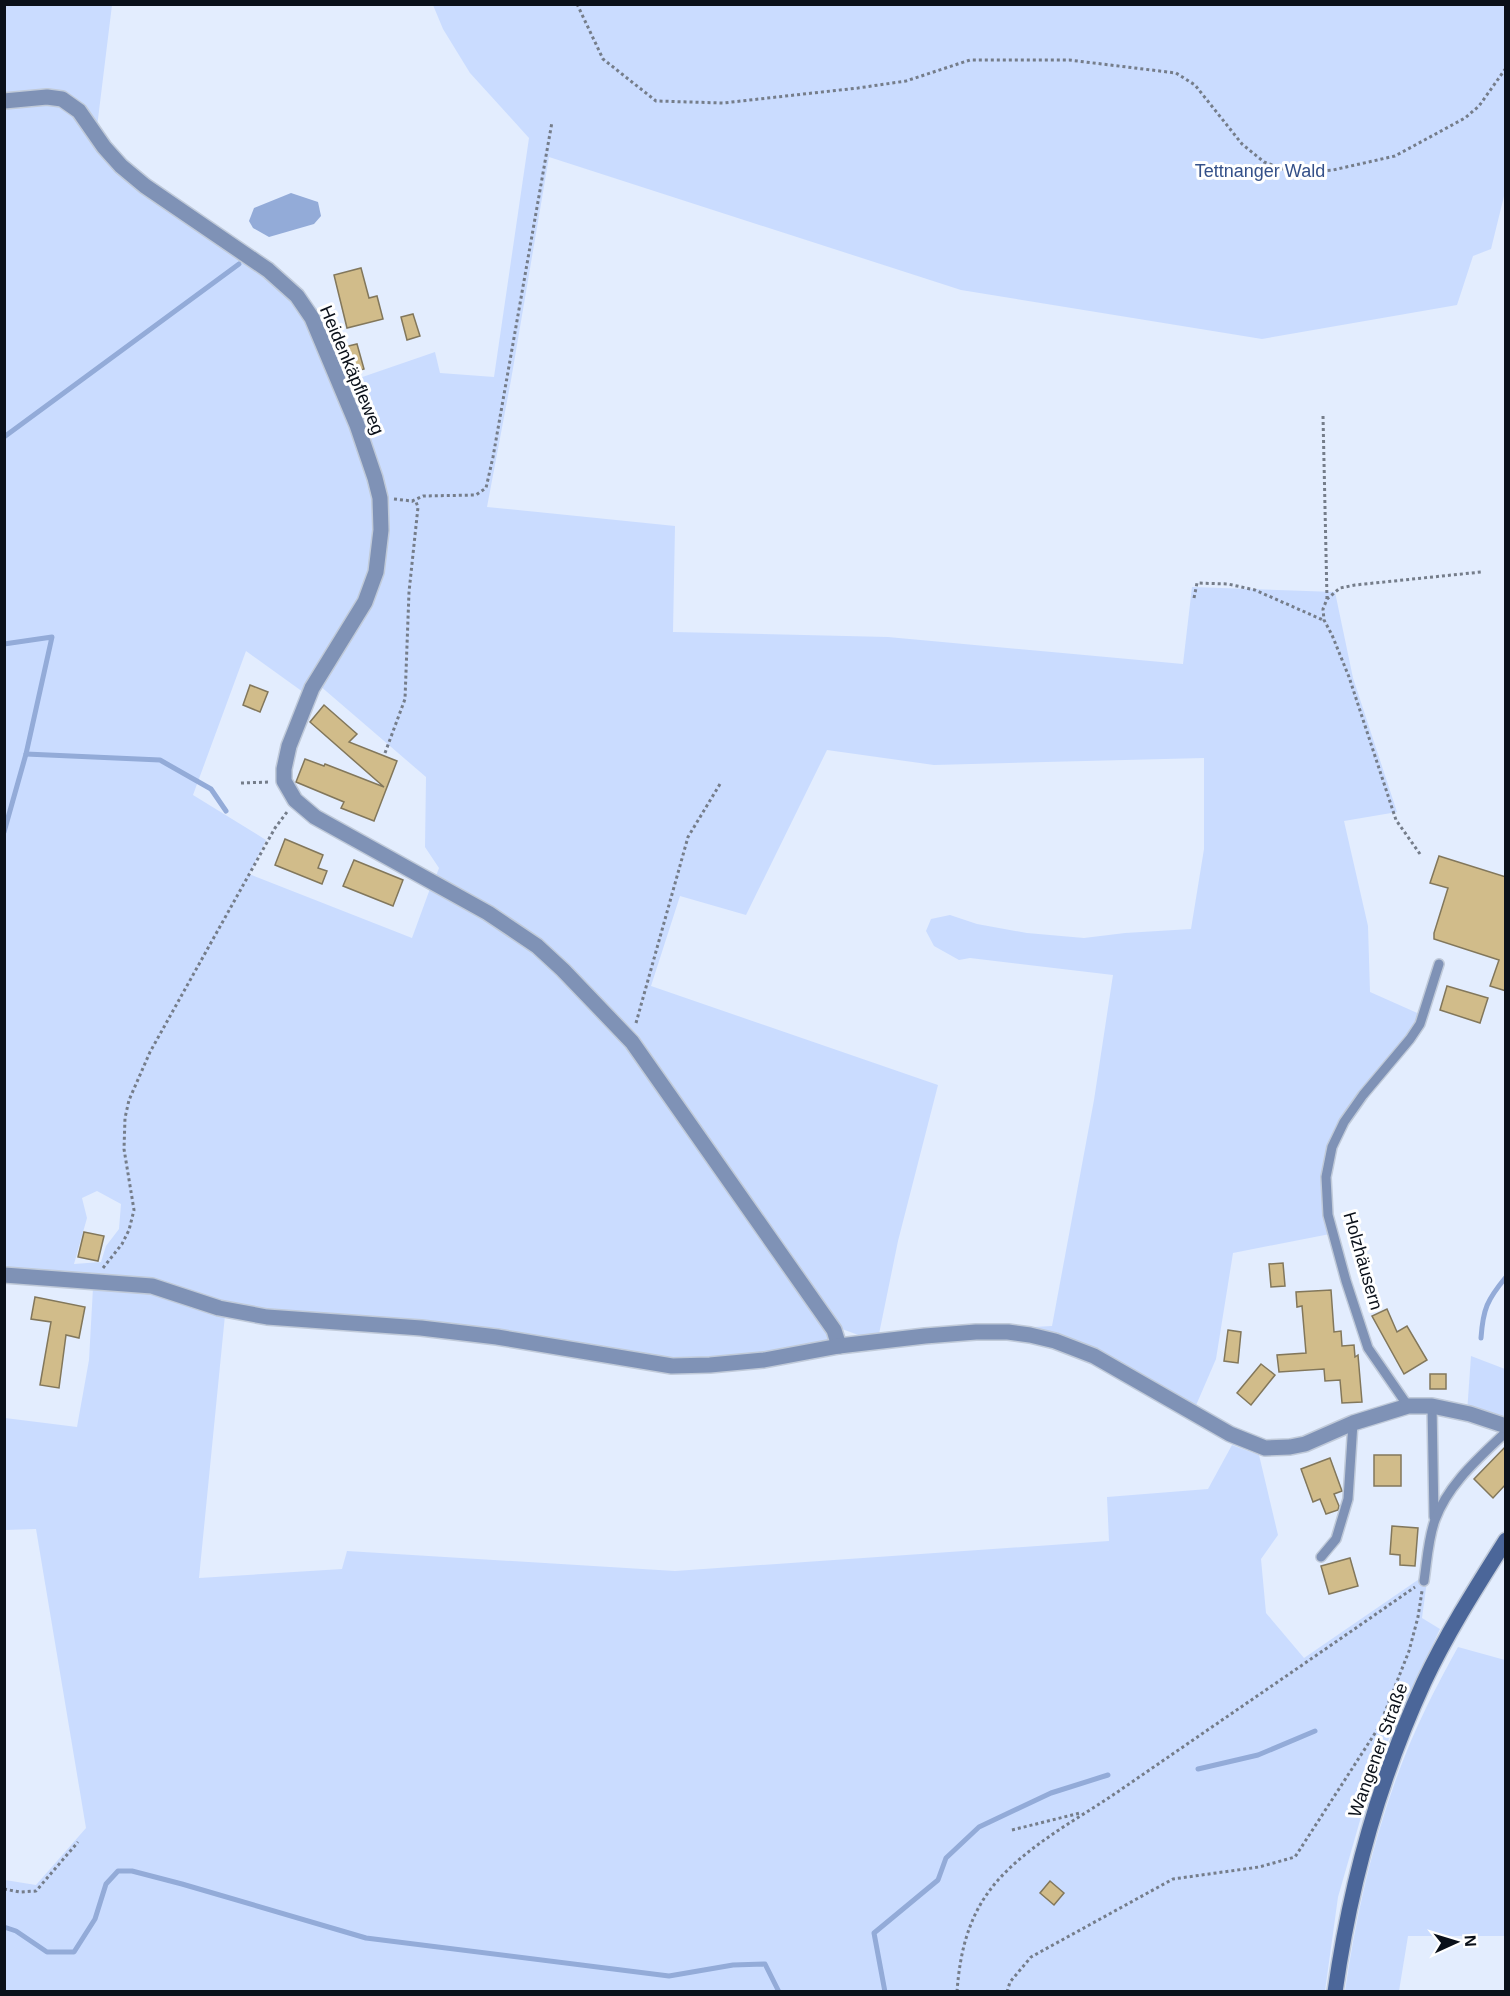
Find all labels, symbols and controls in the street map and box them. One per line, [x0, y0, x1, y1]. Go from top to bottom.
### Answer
park label: Tettnanger Wald [1195, 161, 1325, 181]
street label: Heidenkäpfleweg [316, 303, 388, 437]
street label: Holzhäusern [1339, 1210, 1387, 1312]
street label: Wangener Straße [1344, 1680, 1412, 1820]
north arrow [1426, 1912, 1486, 1972]
text: N [1462, 1935, 1479, 1947]

